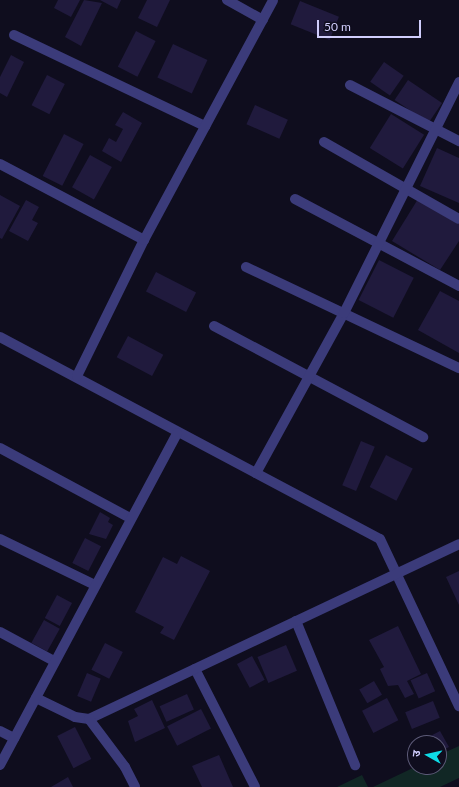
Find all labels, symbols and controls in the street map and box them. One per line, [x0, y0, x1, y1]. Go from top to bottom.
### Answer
scale bar [319, 12, 423, 38]
text: 50 m [324, 19, 351, 34]
north arrow [407, 735, 447, 775]
text: उ [409, 749, 422, 757]

